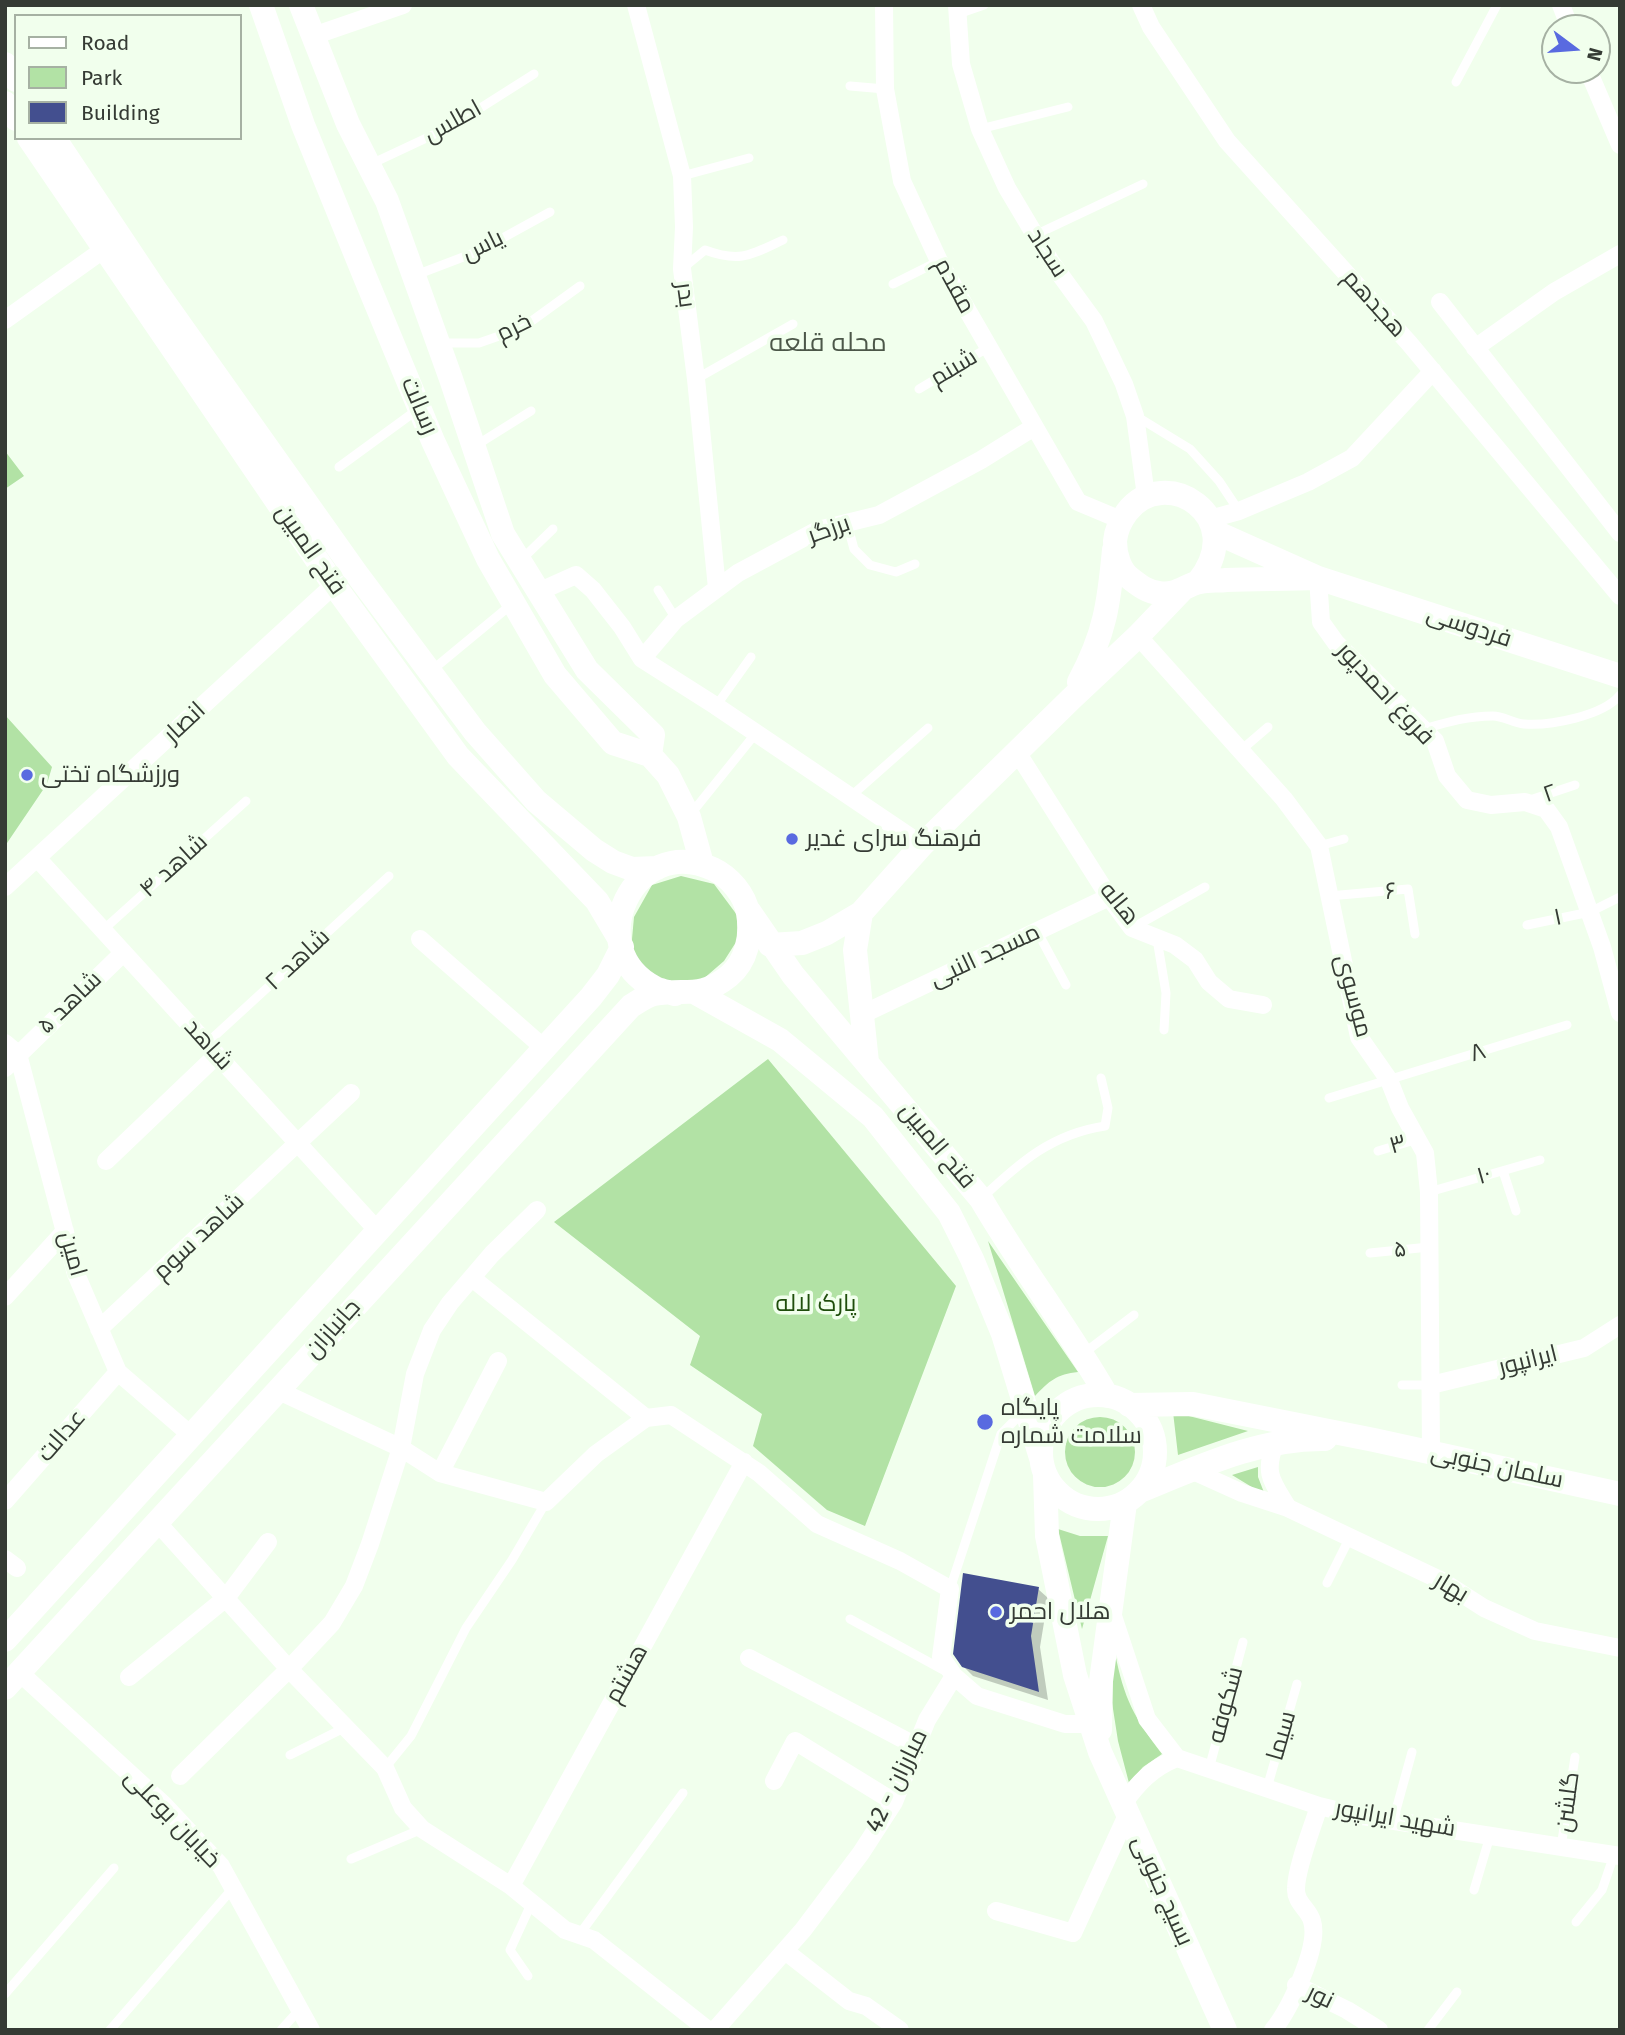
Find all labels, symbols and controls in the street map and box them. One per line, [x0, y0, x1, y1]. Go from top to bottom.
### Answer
legend [14, 14, 242, 140]
north arrow [1541, 14, 1611, 84]
text: Road [81, 30, 129, 56]
text: N [1582, 45, 1608, 64]
text: Park [81, 65, 122, 91]
street label: اطلس [419, 94, 487, 150]
text: Building [81, 100, 160, 126]
street label: سجاد [1020, 223, 1074, 283]
street label: یاس [458, 224, 508, 268]
street label: مقدم [927, 253, 981, 319]
street label: هجدهم [1336, 264, 1412, 344]
street label: بدر [669, 280, 701, 310]
street label: خرم [492, 307, 536, 349]
district label: محله قلعه [769, 328, 887, 360]
street label: شبنم [925, 343, 983, 393]
street label: رسالت [394, 373, 444, 439]
street label: فتح المبین [269, 499, 351, 601]
street label: برزگر [804, 509, 854, 551]
street label: فردوسی [1423, 600, 1515, 654]
street label: فروغ احمدپور [1330, 637, 1440, 751]
street label: انصار [158, 697, 212, 749]
place label: ورزشگاه تختی [41, 761, 180, 789]
marker: ورزشگاه تختی [19, 767, 35, 783]
street label: ۲ [1539, 778, 1561, 810]
place label: فرهنگ سرای غدیر [806, 825, 982, 853]
street label: شاهد ۴ [134, 828, 214, 904]
marker: فرهنگ سرای غدیر [784, 831, 800, 847]
street label: هاله [1093, 877, 1145, 931]
street label: ۶ [1385, 877, 1397, 907]
street label: ۱ [1551, 903, 1565, 933]
street label: مسجد النبی [925, 918, 1045, 994]
street label: شاهد ۲ [260, 923, 336, 997]
street label: موسوی [1328, 951, 1378, 1041]
street label: شاهد ۵ [32, 965, 108, 1041]
street label: شاهد [178, 1013, 238, 1077]
street label: ۸ [1467, 1037, 1489, 1069]
street label: فتح المبین [893, 1097, 981, 1195]
street label: ۳ [1386, 1129, 1410, 1161]
street label: ۱۰ [1474, 1160, 1494, 1192]
street label: شاهد سوم [148, 1188, 250, 1286]
street label: امین [52, 1228, 92, 1280]
street label: ۵ [1392, 1235, 1408, 1265]
park label: پارک لاله [776, 1290, 856, 1318]
street label: جانبازان [299, 1293, 367, 1365]
street label: ایرانپور [1495, 1340, 1561, 1382]
place label: پایگاه سلامت شماره [1001, 1394, 1142, 1450]
street label: عدالت [32, 1404, 92, 1468]
marker: پایگاه سلامت شماره [975, 1412, 995, 1432]
street label: سلمان جنوبی [1428, 1439, 1566, 1495]
street label: بهار [1428, 1566, 1474, 1610]
place label: هلال احمر [1010, 1598, 1111, 1626]
marker: هلال احمر [988, 1604, 1004, 1620]
street label: هشتم [599, 1640, 655, 1708]
street label: شکوفه [1202, 1664, 1250, 1746]
street label: سیما [1261, 1708, 1303, 1764]
street label: مبارزان - 42 [860, 1725, 934, 1837]
street label: خیابان بوعلی [118, 1764, 226, 1874]
street label: گلشن [1550, 1770, 1586, 1834]
street label: شهید ایرانپور [1332, 1794, 1458, 1844]
street label: بسیج جنوبی [1125, 1832, 1199, 1950]
street label: نور [1302, 1978, 1338, 2016]

